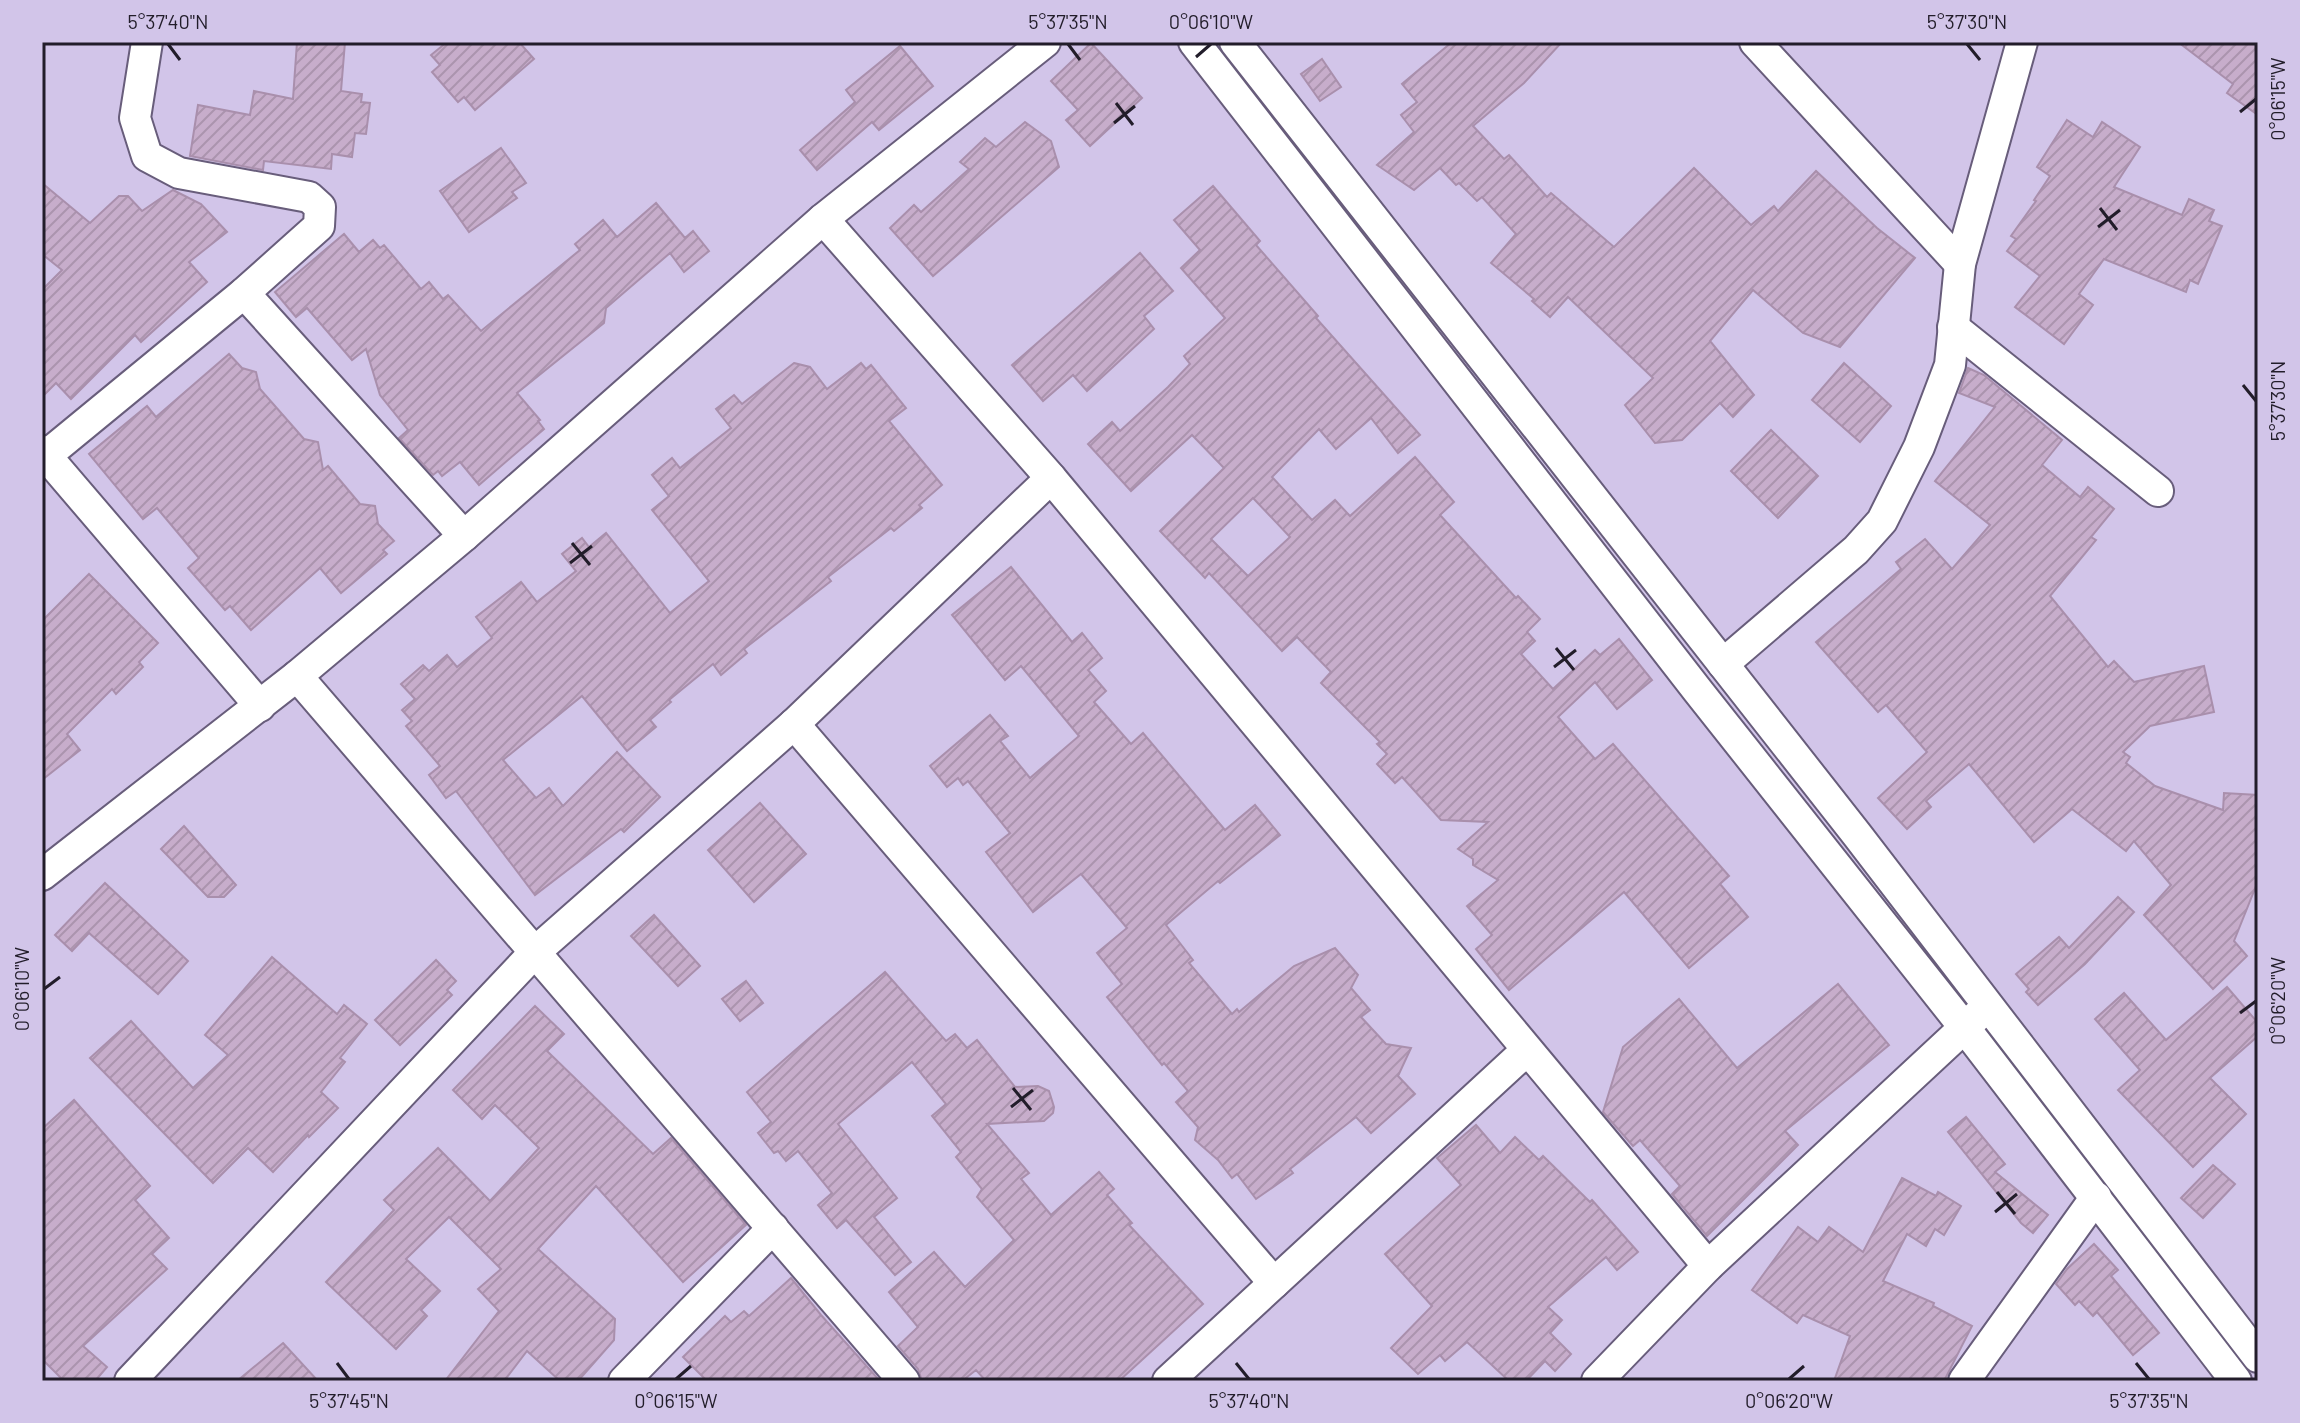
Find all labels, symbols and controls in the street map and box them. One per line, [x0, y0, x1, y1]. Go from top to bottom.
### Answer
text: 5°37'40"N [127, 9, 209, 33]
text: 5°37'35"N [1028, 9, 1108, 33]
text: 0°06'10"W [1169, 9, 1254, 33]
text: 5°37'30"N [1927, 9, 2007, 33]
text: 0°06'15"W [2265, 57, 2289, 141]
text: 5°37'30"N [2265, 361, 2289, 441]
text: 0°06'10"W [9, 946, 33, 1031]
text: 0°06'20"W [2265, 957, 2289, 1045]
text: 5°37'45"N [309, 1388, 389, 1412]
text: 0°06'15"W [634, 1388, 718, 1412]
text: 5°37'40"N [1208, 1388, 1290, 1412]
text: 0°06'20"W [1745, 1388, 1833, 1412]
text: 5°37'35"N [2109, 1388, 2189, 1412]

